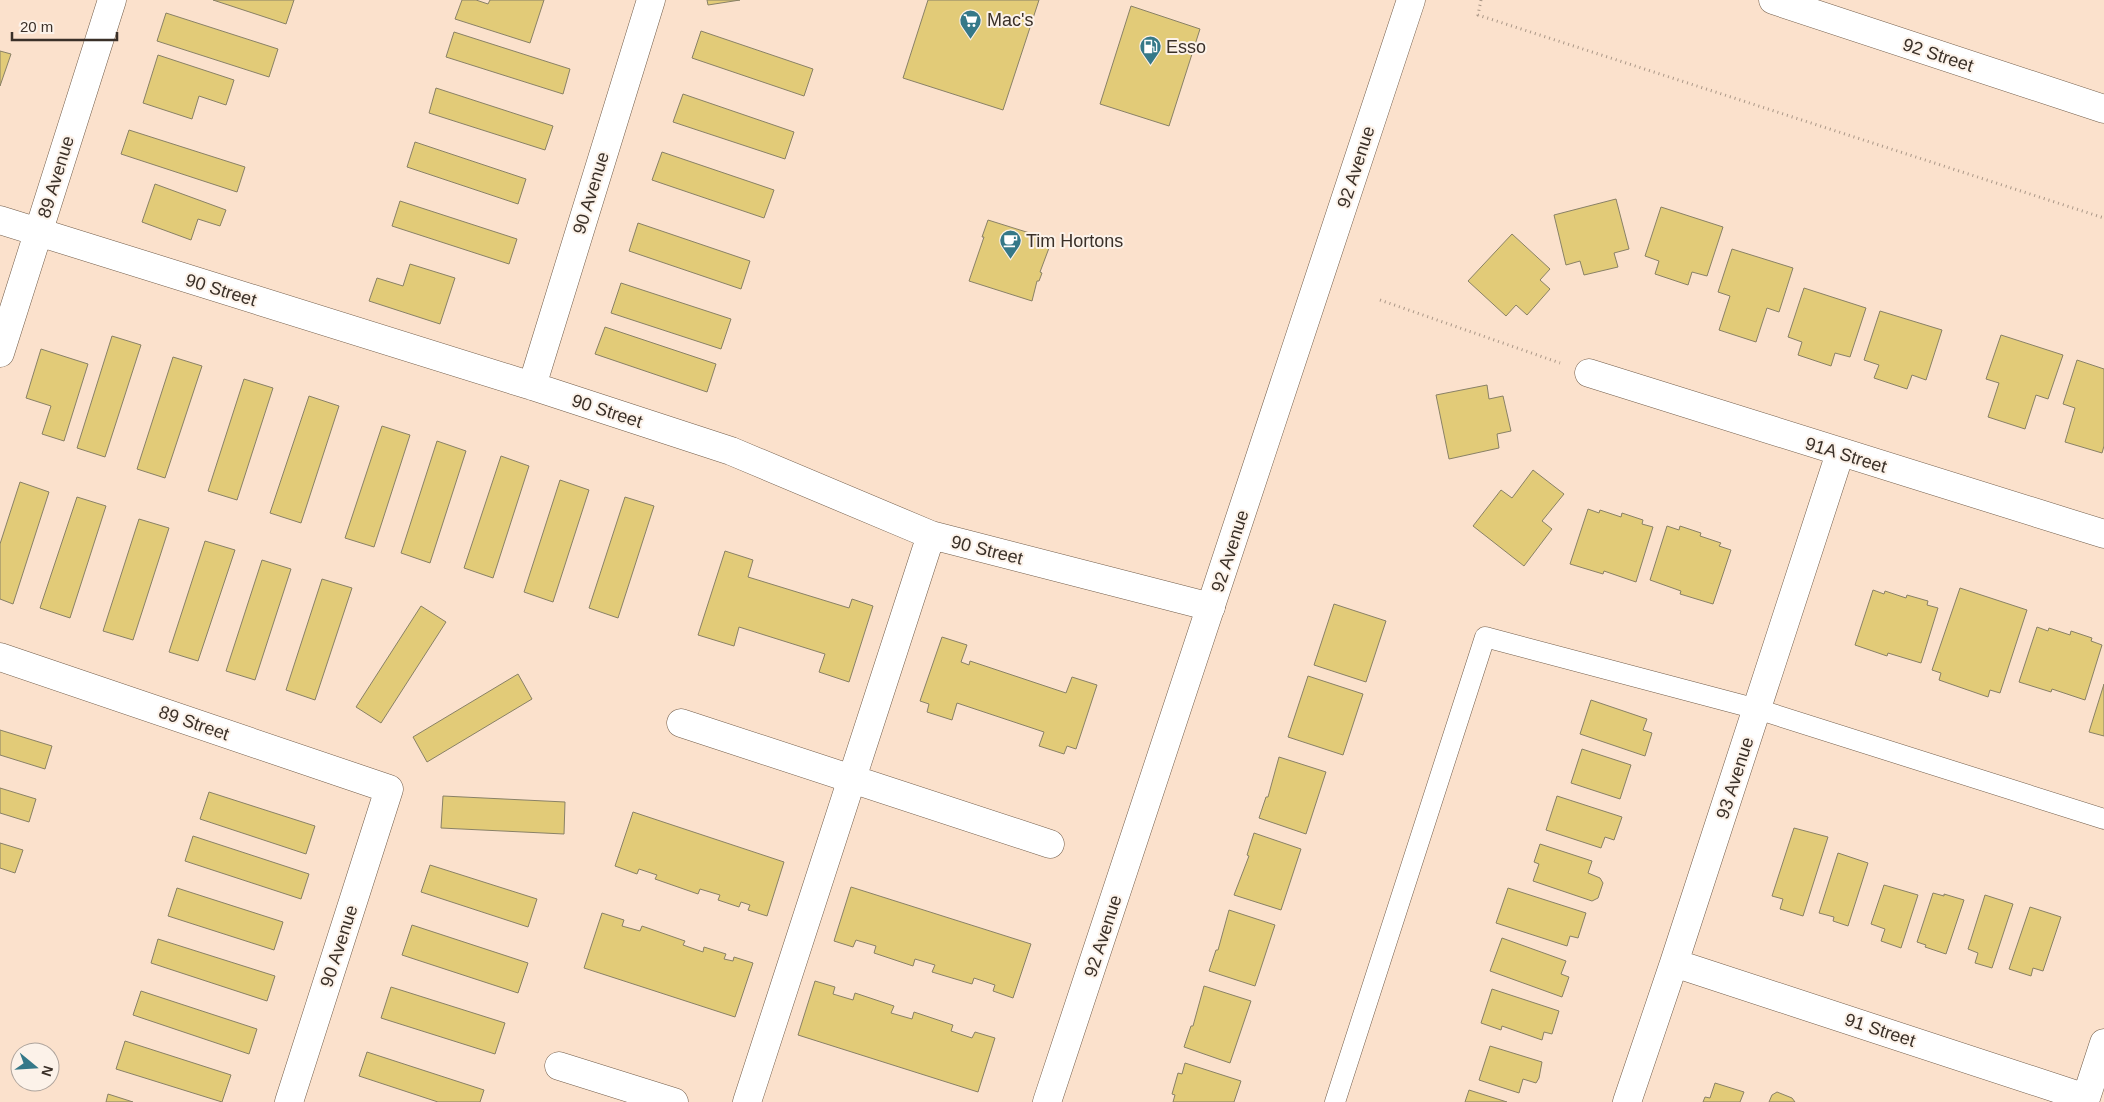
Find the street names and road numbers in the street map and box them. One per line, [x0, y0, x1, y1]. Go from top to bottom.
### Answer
street label: 92 Street [1900, 34, 1976, 76]
street label: 92 Avenue [1333, 124, 1379, 210]
street label: 89 Avenue [34, 134, 78, 220]
street label: 90 Avenue [569, 150, 613, 236]
street label: 90 Street [183, 270, 259, 310]
street label: 90 Street [569, 390, 645, 432]
street label: 91A Street [1803, 433, 1889, 477]
street label: 92 Avenue [1207, 508, 1253, 594]
street label: 90 Street [949, 531, 1025, 569]
street label: 89 Street [156, 702, 232, 744]
street label: 93 Avenue [1712, 735, 1758, 821]
street label: 92 Avenue [1080, 893, 1126, 979]
street label: 90 Avenue [316, 903, 362, 989]
street label: 91 Street [1842, 1009, 1918, 1051]

